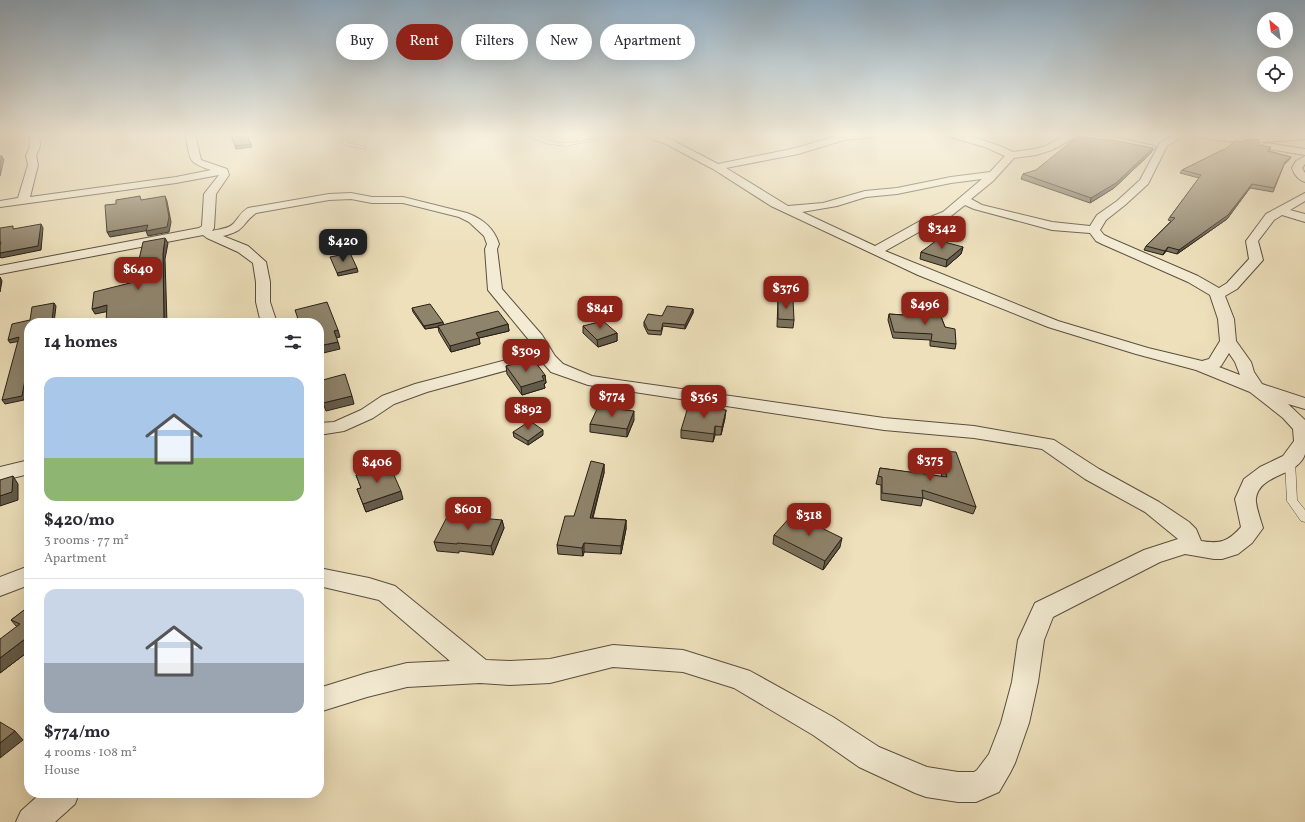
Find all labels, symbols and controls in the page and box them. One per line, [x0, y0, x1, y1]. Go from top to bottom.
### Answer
north arrow [1257, 12, 1293, 48]
map controls [1257, 12, 1293, 92]
chip: Buy [336, 24, 388, 60]
chip: Rent [396, 24, 453, 60]
chip: Filters [461, 24, 528, 60]
chip: New [536, 24, 592, 60]
chip: Apartment [600, 24, 695, 60]
button: locate [1257, 56, 1293, 92]
pin: $342 [918, 216, 966, 250]
text: $342 [928, 220, 956, 238]
pin: $420 [319, 229, 367, 263]
text: $420 [328, 233, 358, 251]
pin: $640 [114, 257, 162, 291]
text: $640 [123, 261, 153, 279]
pin: $376 [762, 276, 810, 310]
text: $376 [772, 280, 800, 298]
pin: $496 [901, 292, 949, 326]
pin: $841 [576, 296, 624, 330]
text: $496 [910, 296, 940, 314]
text: $841 [586, 300, 614, 318]
text: 14 homes [44, 331, 118, 354]
icon: filters [282, 331, 304, 353]
pin: $309 [502, 339, 550, 373]
text: $309 [512, 343, 540, 361]
pin: $774 [588, 384, 636, 418]
pin: $365 [680, 385, 728, 419]
text: $774 [599, 388, 625, 406]
text: $365 [690, 389, 718, 407]
pin: $892 [504, 397, 552, 431]
text: $892 [514, 401, 542, 419]
icon: home [138, 403, 210, 475]
pin: $375 [906, 448, 954, 482]
pin: $406 [353, 450, 401, 484]
text: $375 [917, 452, 943, 470]
text: $406 [362, 454, 392, 472]
pin: $601 [444, 497, 492, 531]
text: $601 [454, 501, 482, 519]
pin: $318 [785, 503, 833, 537]
text: $318 [796, 507, 822, 525]
text: $420/mo [44, 509, 114, 532]
text: 3 rooms · 77 m² [44, 532, 129, 550]
text: Apartment [44, 550, 107, 568]
icon: home [138, 615, 210, 687]
text: $774/mo [44, 721, 110, 744]
text: 4 rooms · 108 m² [44, 744, 137, 762]
text: House [44, 762, 80, 780]

